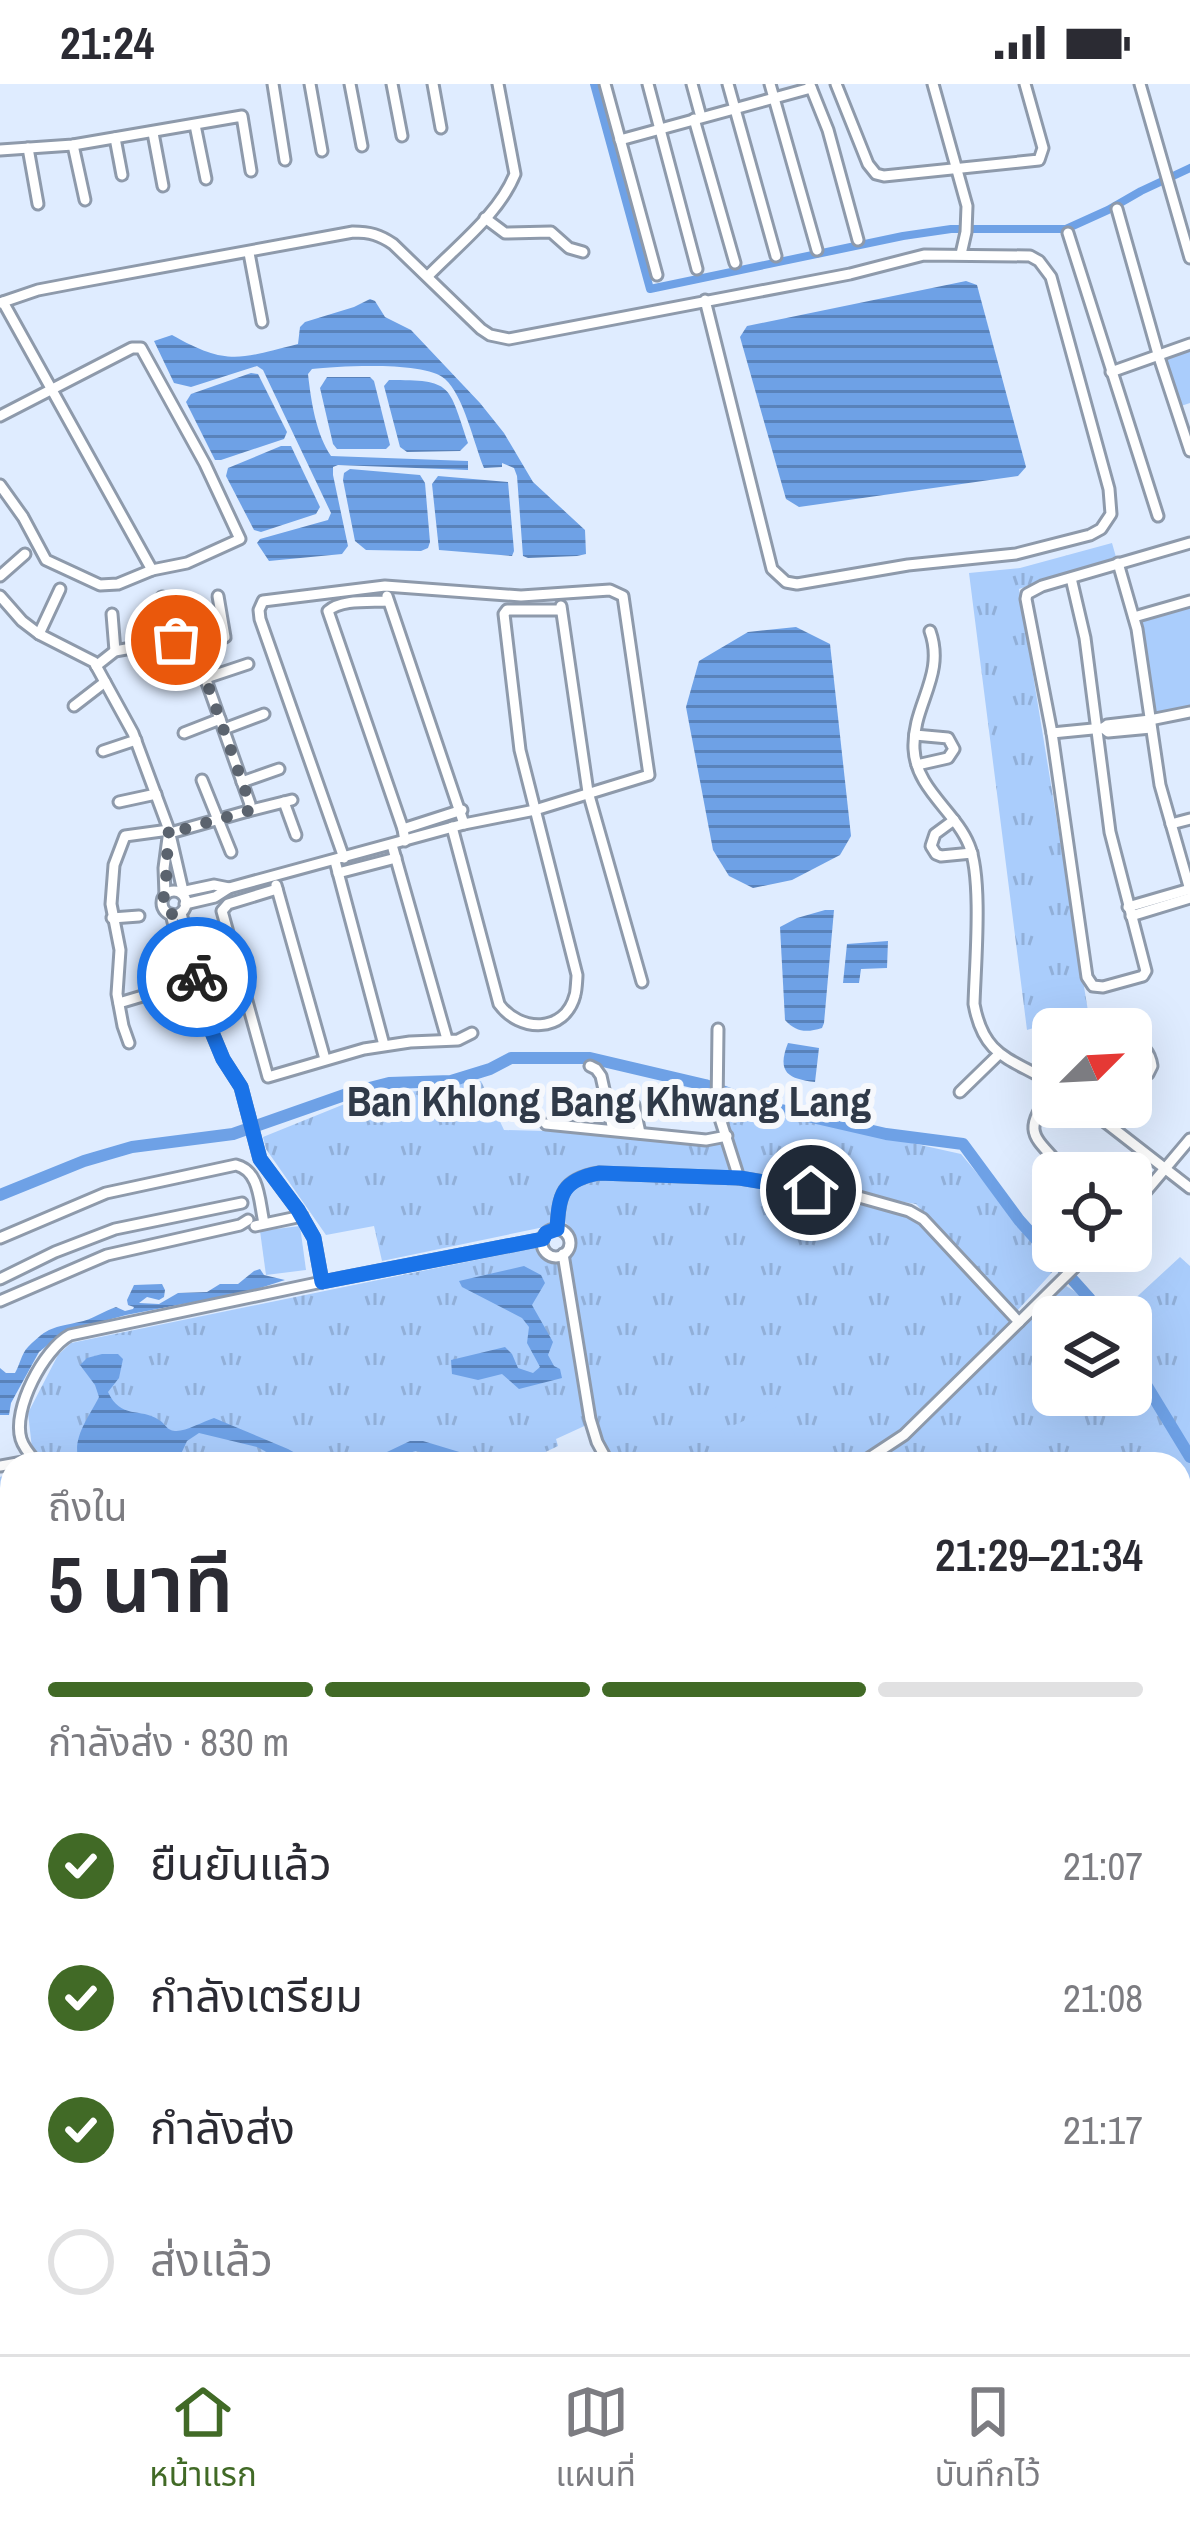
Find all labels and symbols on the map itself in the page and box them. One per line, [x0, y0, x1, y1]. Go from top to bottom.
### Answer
pin [125, 589, 227, 691]
courier [137, 917, 257, 1037]
north arrow [1032, 1008, 1152, 1128]
district label: Ban Khlong Bang Khwang Lang [347, 1073, 871, 1129]
pin [760, 1139, 862, 1241]

